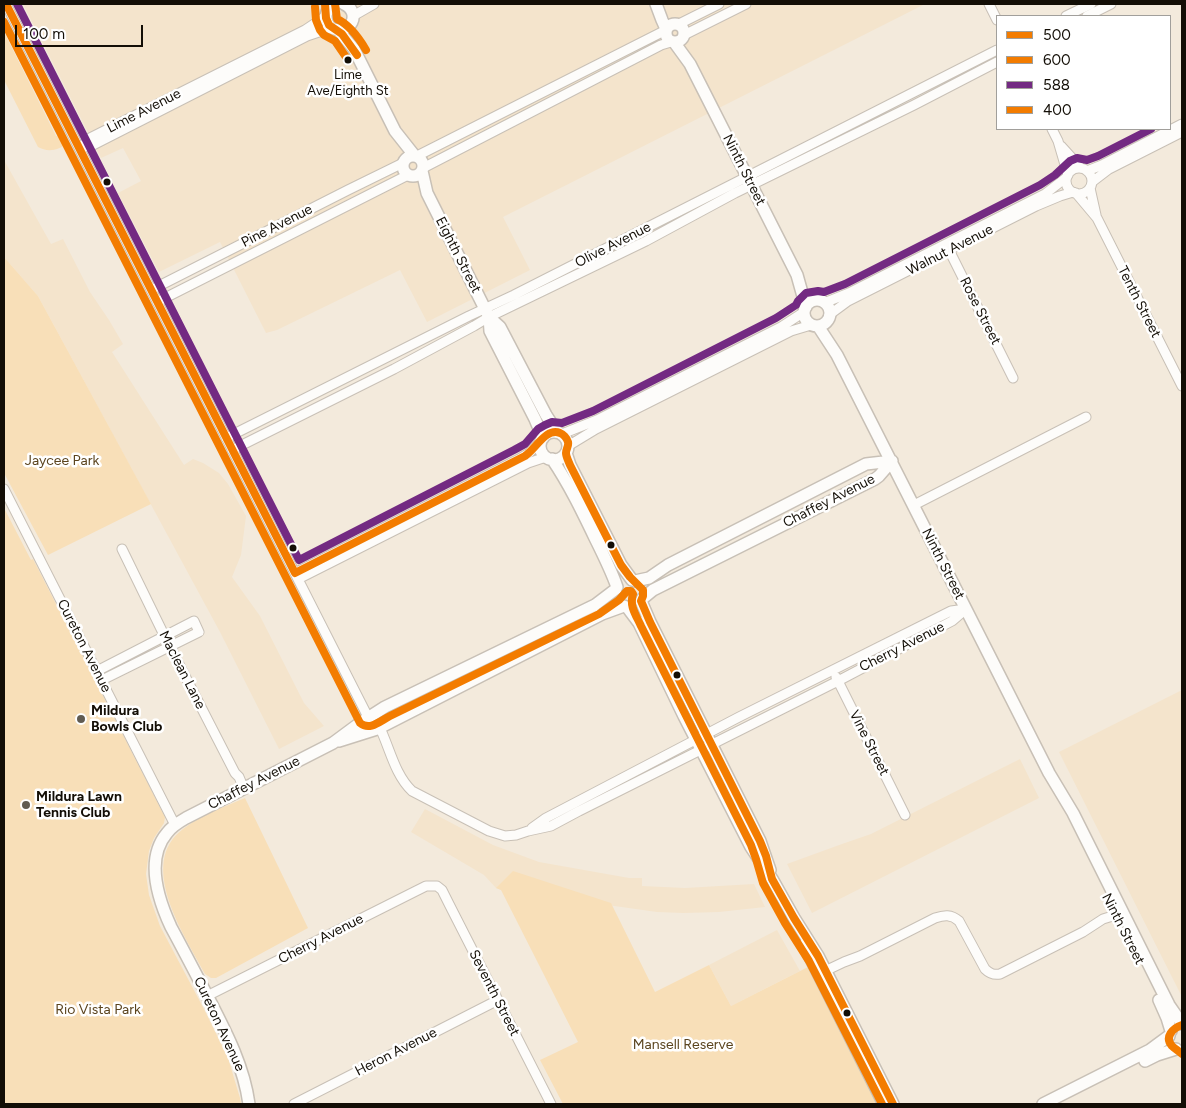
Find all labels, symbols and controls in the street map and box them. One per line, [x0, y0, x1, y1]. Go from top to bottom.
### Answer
scale bar [18, 15, 145, 47]
legend [996, 15, 1171, 130]
text: 100 m [23, 25, 65, 43]
text: 500 [1043, 26, 1071, 44]
text: 600 [1043, 51, 1071, 69]
marker: Lime Ave/Eighth St [343, 55, 353, 65]
place label: Lime Ave/Eighth St [307, 67, 389, 98]
text: 588 [1043, 76, 1070, 94]
street label: Lime Avenue [104, 85, 184, 137]
text: 400 [1043, 101, 1072, 119]
street label: Ninth Street [719, 132, 769, 208]
unlabelled marker [102, 177, 112, 187]
street label: Pine Avenue [239, 201, 315, 251]
street label: Eighth Street [432, 214, 484, 296]
street label: Olive Avenue [572, 219, 654, 271]
street label: Walnut Avenue [904, 221, 996, 279]
street label: Tenth Street [1114, 263, 1164, 341]
street label: Rose Street [956, 274, 1004, 348]
park label: Jaycee Park [25, 453, 99, 469]
street label: Chaffey Avenue [780, 471, 878, 531]
street label: Ninth Street [918, 526, 968, 602]
unlabelled marker [606, 540, 616, 550]
unlabelled marker [288, 543, 298, 553]
street label: Cureton Avenue [53, 597, 115, 695]
street label: Cherry Avenue [857, 618, 947, 676]
street label: Maclean Lane [155, 628, 209, 712]
unlabelled marker [672, 670, 682, 680]
place label: Mildura Bowls Club [91, 703, 162, 736]
street label: Vine Street [845, 708, 893, 778]
marker: Mildura Bowls Club [75, 713, 87, 725]
street label: Chaffey Avenue [205, 753, 303, 813]
place label: Mildura Lawn Tennis Club [36, 789, 122, 822]
marker: Mildura Lawn Tennis Club [20, 799, 32, 811]
street label: Ninth Street [1098, 891, 1148, 967]
street label: Cherry Avenue [276, 910, 366, 968]
street label: Seventh Street [465, 947, 523, 1039]
street label: Cureton Avenue [190, 974, 248, 1074]
park label: Rio Vista Park [55, 1002, 141, 1018]
unlabelled marker [842, 1008, 852, 1018]
street label: Heron Avenue [352, 1024, 440, 1080]
park label: Mansell Reserve [633, 1037, 733, 1053]

